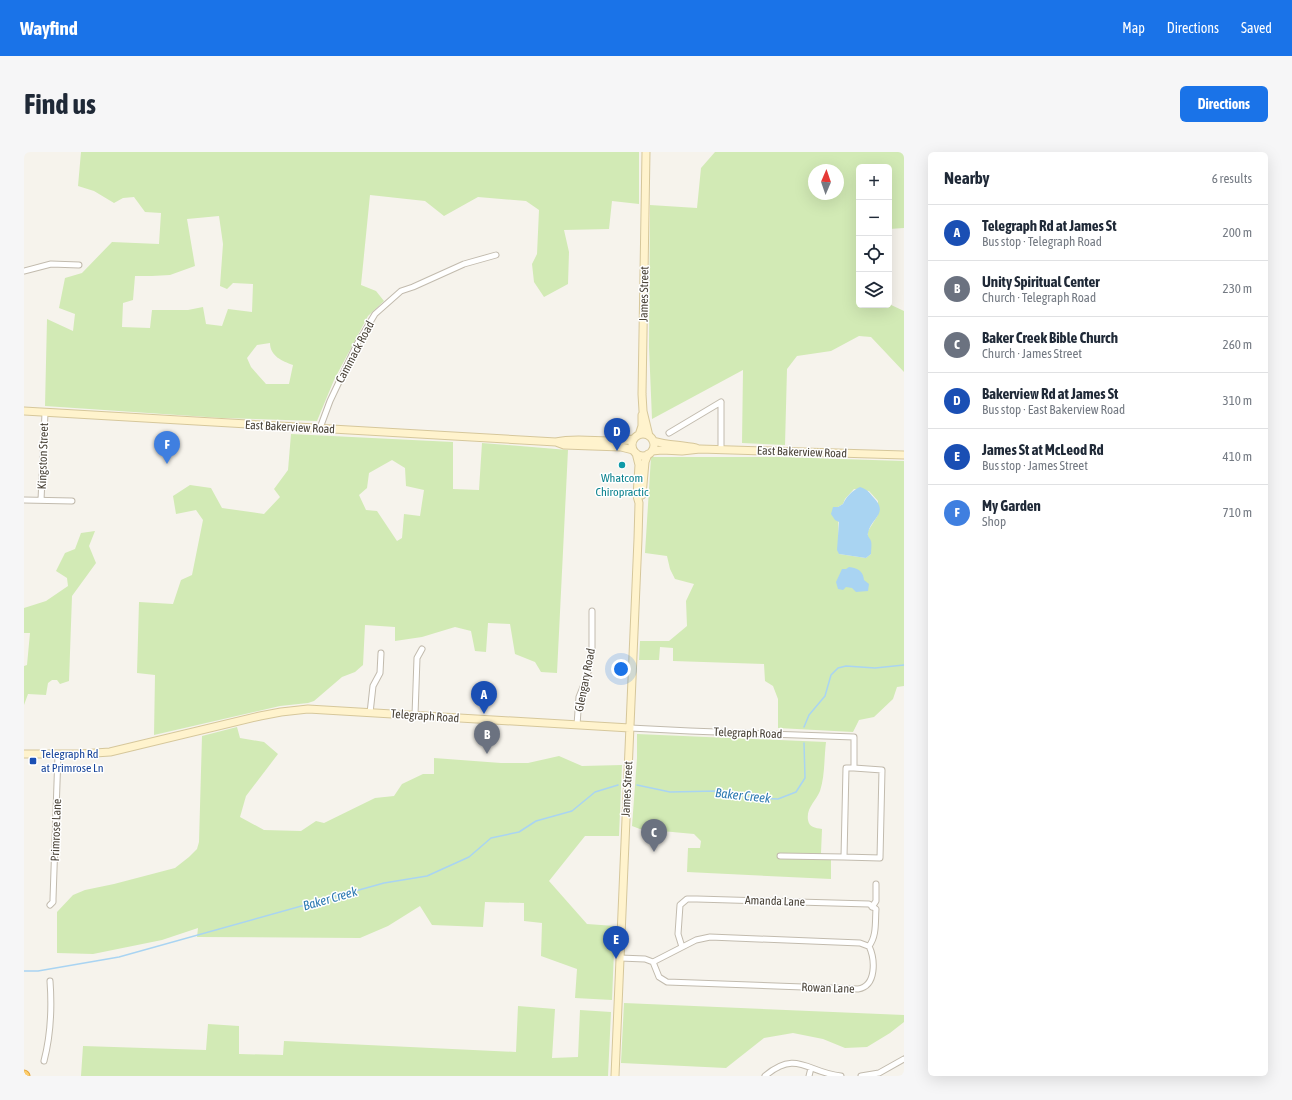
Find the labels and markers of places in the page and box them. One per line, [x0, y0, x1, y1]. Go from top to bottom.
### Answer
pin: D [604, 418, 630, 451]
pin: F [154, 431, 180, 464]
marker: Whatcom Chiropractic [617, 460, 627, 470]
place label: Whatcom Chiropractic [596, 471, 649, 499]
pin: A [471, 681, 497, 714]
pin: B [474, 721, 500, 754]
place label: Telegraph Rd at Primrose Ln [41, 747, 103, 775]
marker: Telegraph Rd at Primrose Ln [28, 756, 38, 766]
pin: C [641, 819, 667, 852]
pin: E [603, 926, 629, 959]

